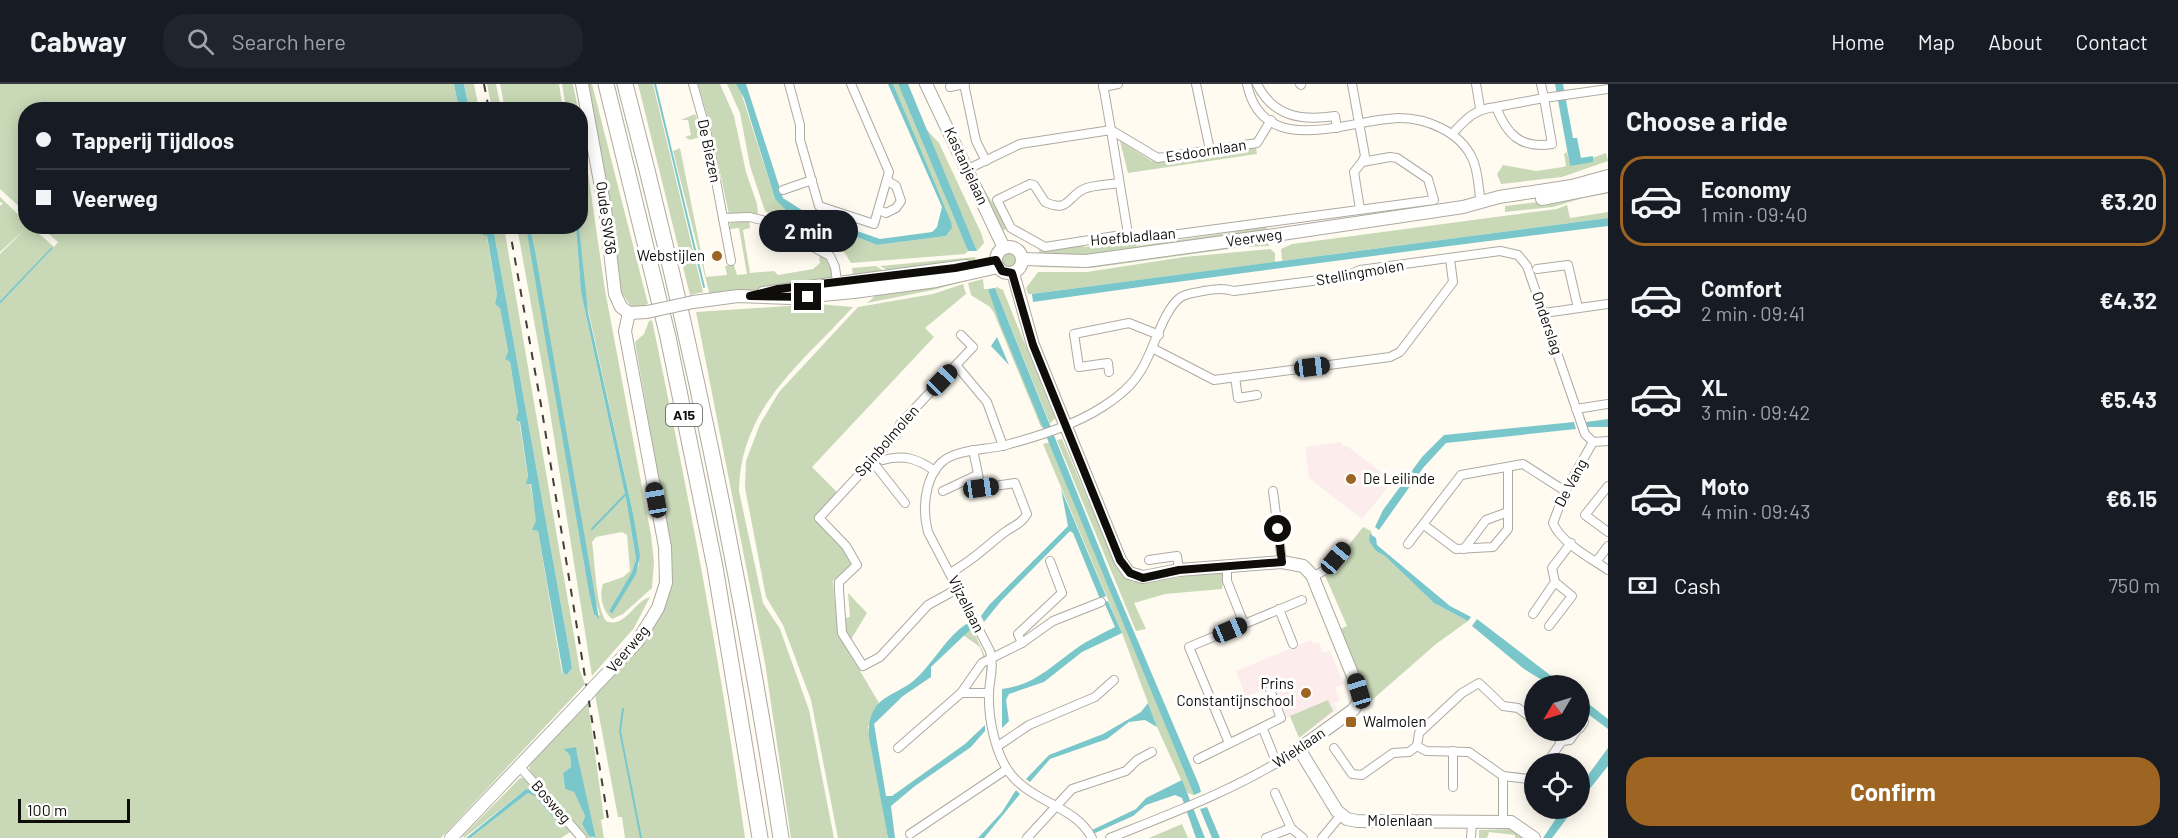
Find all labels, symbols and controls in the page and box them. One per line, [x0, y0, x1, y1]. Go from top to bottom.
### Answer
search box [163, 14, 583, 68]
text: Cabway [30, 24, 127, 58]
icon: search [184, 25, 217, 58]
text: Search here [232, 28, 346, 54]
text: Home [1831, 29, 1885, 54]
text: Map [1918, 29, 1955, 54]
text: About [1988, 29, 2043, 54]
text: Contact [2076, 29, 2148, 54]
text: Choose a ride [1626, 104, 1788, 136]
street label: De Biezen [694, 117, 725, 184]
street label: Kastanjelaan [941, 124, 993, 207]
text: Tapperij Tijdloos [72, 127, 234, 153]
street label: Esdoornlaan [1164, 135, 1247, 165]
icon: car [1629, 174, 1683, 228]
text: Economy [1701, 176, 1791, 202]
street label: Oude SW36 [593, 180, 621, 256]
text: Veerweg [72, 185, 158, 211]
text: €3.20 [2100, 188, 2157, 214]
text: 1 min · 09:40 [1701, 202, 1807, 226]
callout: 2 min [758, 210, 858, 252]
text: 2 min [785, 219, 832, 243]
street label: Hoefbladlaan [1090, 223, 1176, 249]
street label: Veerweg [1225, 224, 1283, 250]
place label: Webstijlen [637, 246, 705, 264]
marker: Webstijlen [710, 249, 724, 263]
street label: Stellingmolen [1315, 255, 1405, 289]
icon: car [1629, 273, 1683, 327]
text: Comfort [1701, 275, 1782, 301]
route end [794, 283, 821, 310]
text: €4.32 [2100, 287, 2157, 313]
street label: Onderslag [1529, 289, 1567, 356]
text: 2 min · 09:41 [1701, 301, 1805, 325]
car [1293, 356, 1331, 378]
car [923, 361, 961, 399]
icon: car [1629, 372, 1683, 426]
text: XL [1701, 374, 1727, 400]
text: €5.43 [2100, 386, 2157, 412]
text: 3 min · 09:42 [1701, 400, 1810, 424]
street label: Spinbolmolen [850, 401, 922, 480]
road number: A15 [666, 404, 702, 426]
street label: De Vang [1550, 455, 1590, 510]
place label: De Leilinde [1363, 469, 1435, 487]
icon: car [1629, 471, 1683, 525]
marker: De Leilinde [1344, 472, 1358, 486]
text: Moto [1701, 473, 1749, 499]
car [962, 477, 1000, 499]
car [644, 481, 668, 519]
text: €6.15 [2106, 485, 2157, 511]
text: 4 min · 09:43 [1701, 499, 1810, 523]
route start [1264, 515, 1291, 542]
car [1318, 538, 1354, 578]
icon: cash [1626, 569, 1659, 602]
street label: Vijzellaan [945, 572, 989, 635]
text: Cash [1674, 572, 1721, 598]
text: 750 m [2108, 573, 2160, 597]
car [1210, 615, 1250, 645]
street label: Veerweg [602, 621, 652, 676]
car [1345, 671, 1373, 711]
place label: Prins Constantijnschool [1176, 674, 1294, 709]
north arrow [1524, 675, 1590, 741]
map controls [1524, 675, 1590, 819]
marker: Prins Constantijnschool [1299, 686, 1313, 700]
place label: Walmolen [1363, 712, 1427, 730]
marker: Walmolen [1344, 715, 1358, 729]
street label: Wieklaan [1269, 723, 1328, 771]
button: locate [1524, 753, 1590, 819]
button: Confirm [1626, 757, 2160, 826]
street label: Bosweg [528, 776, 575, 826]
scale bar [18, 796, 130, 824]
text: 100 m [27, 800, 67, 819]
street label: Molenlaan [1367, 811, 1433, 829]

